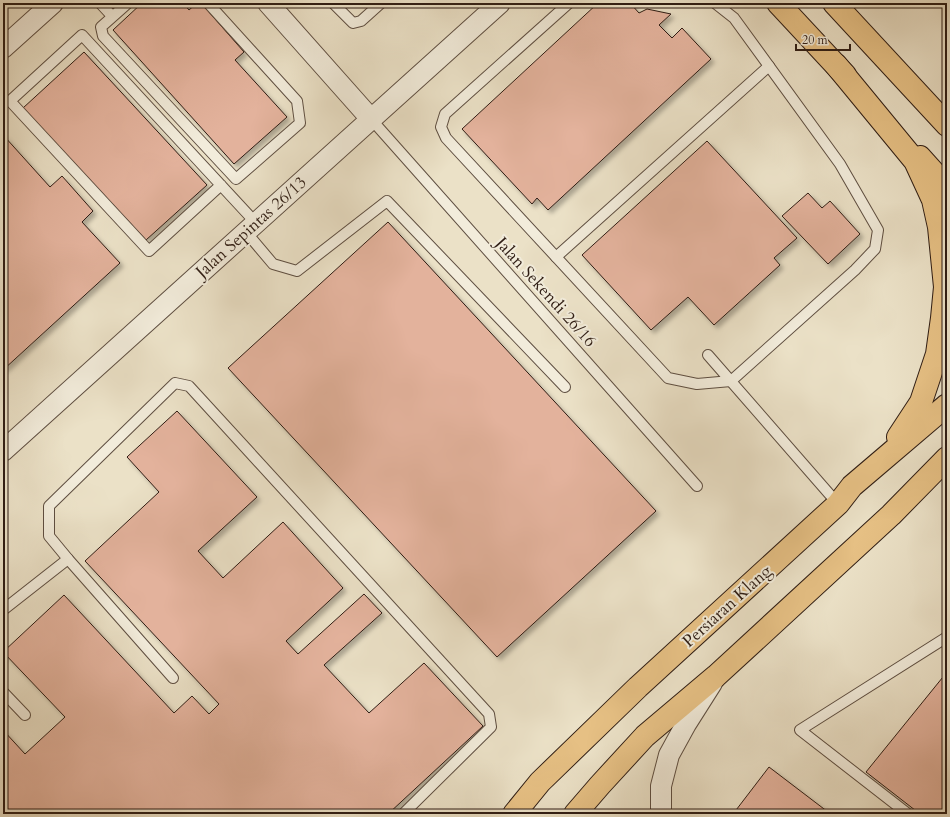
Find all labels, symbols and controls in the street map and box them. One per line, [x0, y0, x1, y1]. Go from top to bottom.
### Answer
scale bar [796, 26, 850, 52]
text: 20 m [802, 32, 829, 48]
street label: Jalan Sepintas 26/13 [188, 171, 311, 285]
street label: Jalan Sekendi 26/16 [488, 230, 602, 352]
street label: Persiaran Klang [677, 559, 777, 652]

